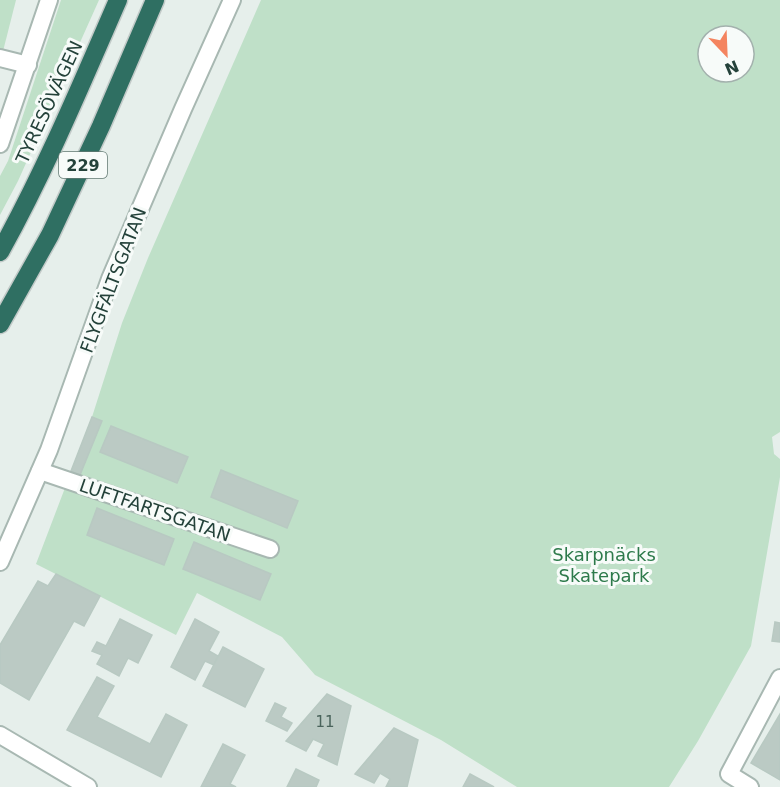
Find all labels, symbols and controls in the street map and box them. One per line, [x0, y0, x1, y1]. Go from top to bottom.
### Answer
north arrow [696, 24, 756, 84]
street label: TYRESÖVÄGEN [11, 37, 87, 168]
text: N [722, 56, 742, 79]
road number: 229 [59, 152, 107, 178]
street label: FLYGFÄLTSGATAN [76, 204, 150, 356]
street label: LUFTFARTSGATAN [77, 474, 233, 546]
park label: Skarpnäcks Skatepark [552, 544, 656, 586]
house number: 11 [315, 713, 335, 731]

